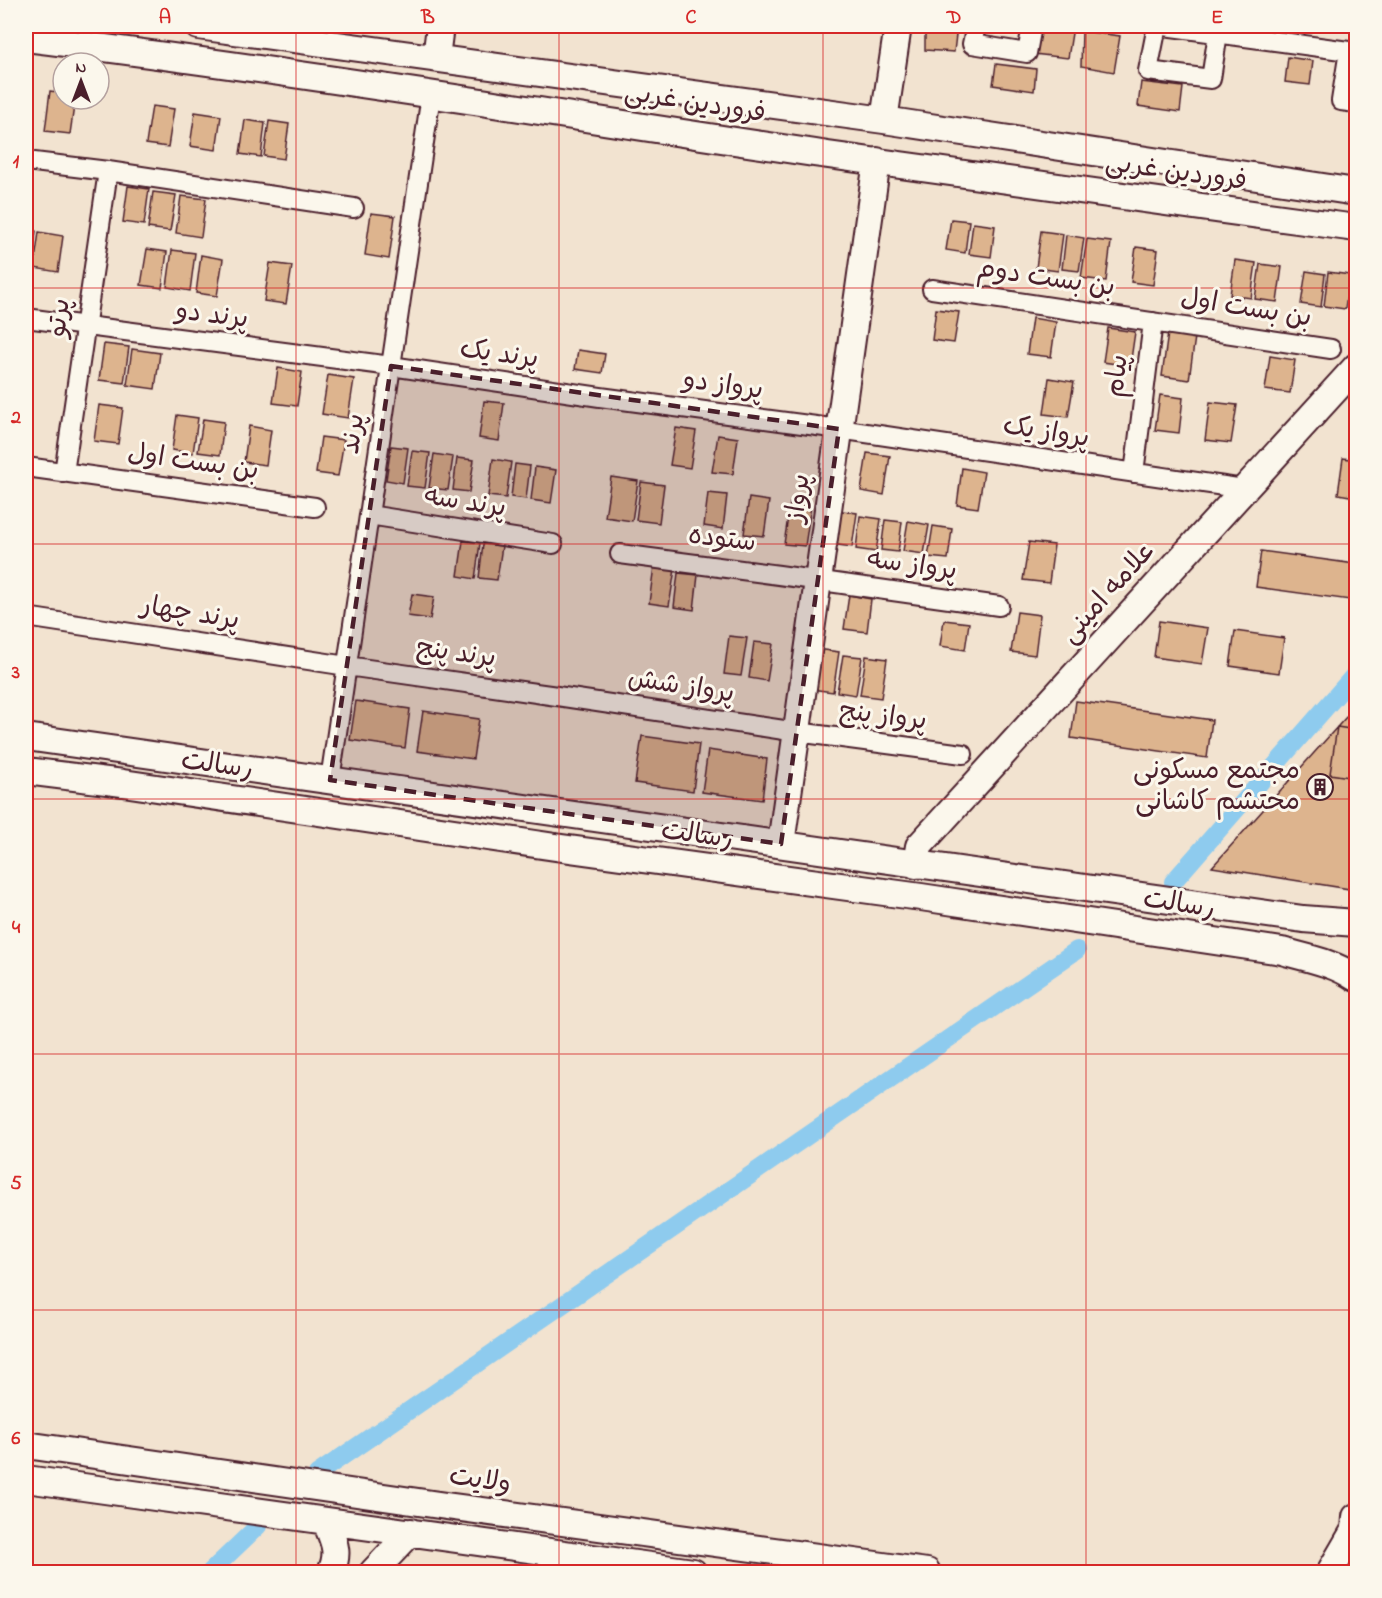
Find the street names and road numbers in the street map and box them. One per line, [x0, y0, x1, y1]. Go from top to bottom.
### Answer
street label: فروردین غربی [622, 74, 768, 134]
street label: فروردین غربی [1103, 144, 1249, 202]
street label: بن بست دوم [975, 250, 1117, 308]
street label: بن بست اول [1178, 279, 1314, 339]
street label: پرند دو [171, 292, 251, 340]
street label: پرتو [38, 296, 82, 341]
street label: پرند یک [457, 330, 541, 380]
street label: پیام [1096, 352, 1140, 400]
street label: پرواز دو [678, 361, 766, 411]
street label: پرواز یک [1000, 407, 1092, 459]
street label: پرند [332, 411, 376, 457]
street label: بن بست اول [125, 434, 261, 492]
street label: پرواز [776, 471, 822, 527]
street label: پرند سه [421, 477, 509, 529]
street label: ستوده [686, 516, 758, 564]
street label: علامه امینی [1052, 533, 1166, 653]
street label: پرواز سه [864, 540, 960, 592]
street label: پرند چهار [136, 587, 242, 641]
street label: پرند پنج [414, 629, 498, 679]
street label: پرواز شش [625, 659, 737, 715]
street label: پرواز پنج [837, 692, 929, 742]
street label: رسالت [178, 742, 256, 790]
street label: رسالت [658, 812, 736, 860]
street label: رسالت [1140, 880, 1218, 930]
street label: ولایت [447, 1457, 513, 1505]

